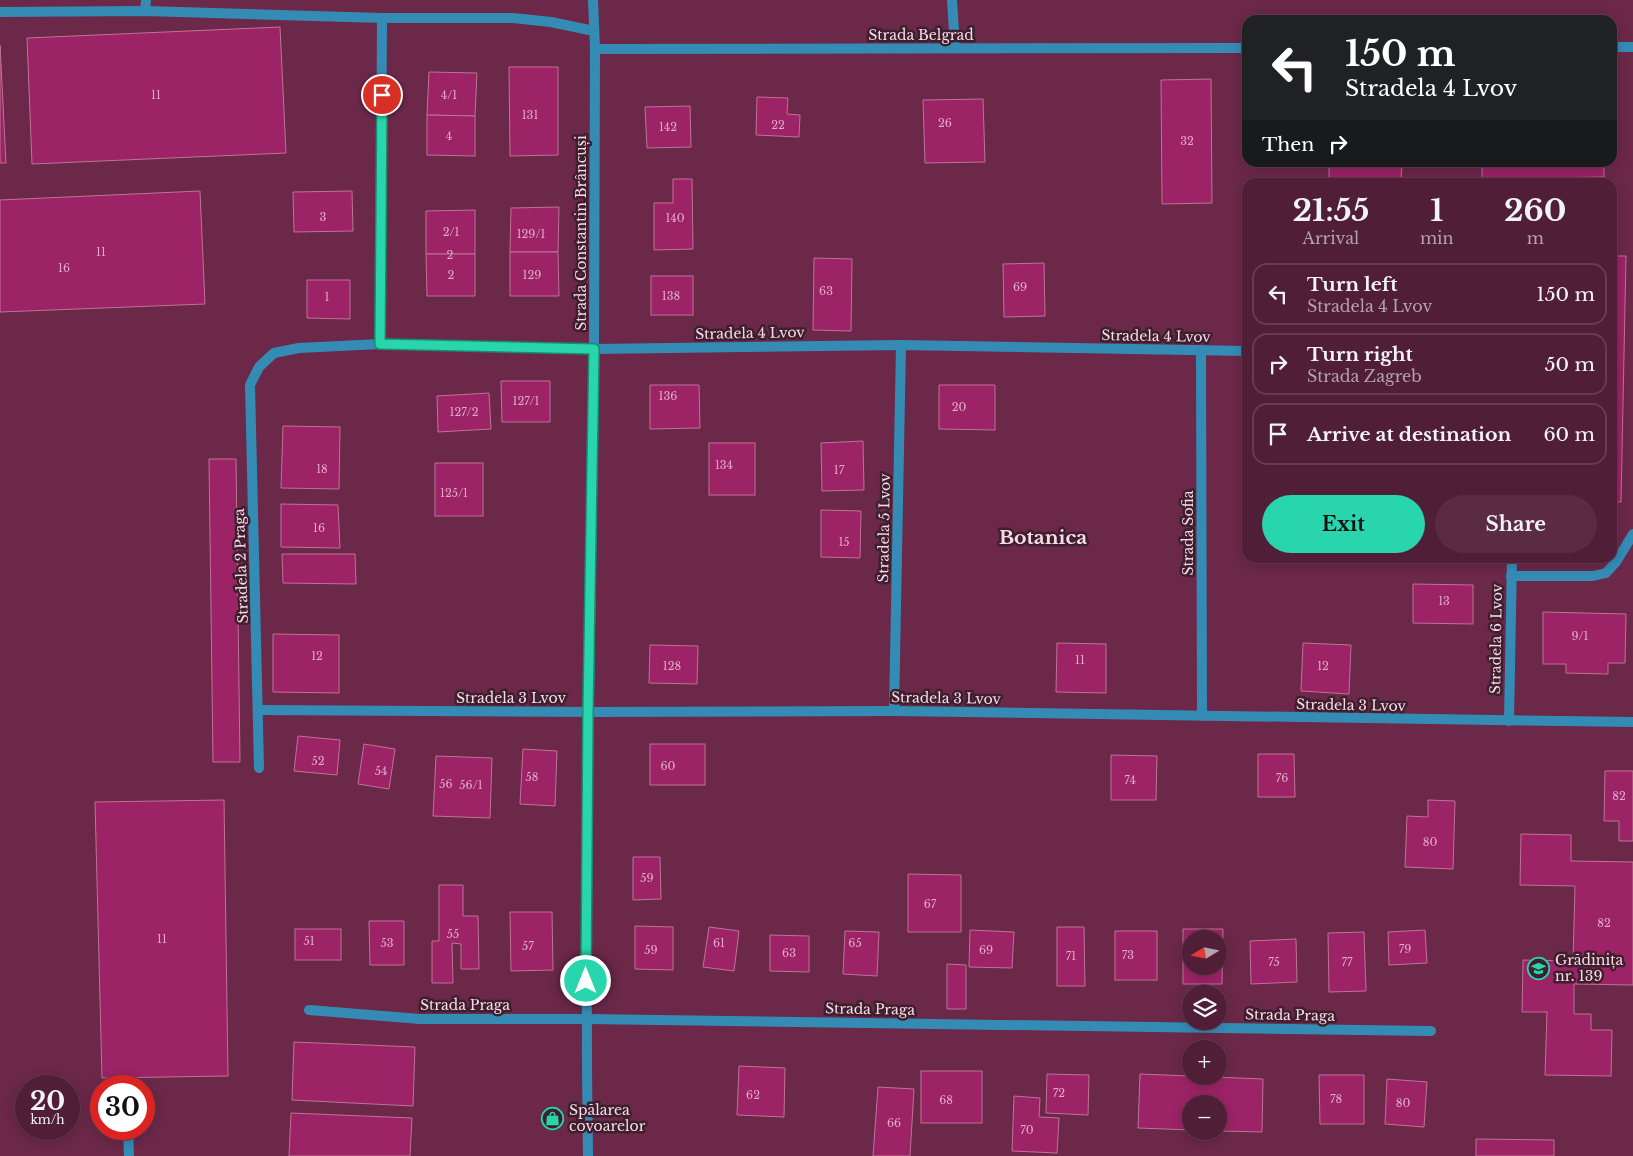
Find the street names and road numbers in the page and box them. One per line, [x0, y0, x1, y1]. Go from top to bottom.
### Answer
street label: Strada Belgrad [868, 26, 974, 44]
street label: Strada Constantin Brâncuși [572, 135, 590, 331]
street label: Stradela 4 Lvov [695, 323, 805, 343]
street label: Stradela 4 Lvov [1101, 326, 1211, 346]
street label: Stradela 5 Lvov [874, 473, 894, 583]
street label: Strada Sofia [1179, 490, 1197, 575]
street label: Stradela 2 Praga [230, 508, 252, 624]
street label: Stradela 6 Lvov [1486, 583, 1506, 694]
street label: Stradela 3 Lvov [891, 688, 1002, 708]
street label: Stradela 3 Lvov [456, 689, 566, 707]
street label: Stradela 3 Lvov [1296, 695, 1407, 715]
street label: Strada Praga [420, 996, 510, 1014]
street label: Strada Praga [825, 999, 915, 1019]
street label: Strada Praga [1245, 1005, 1335, 1025]

